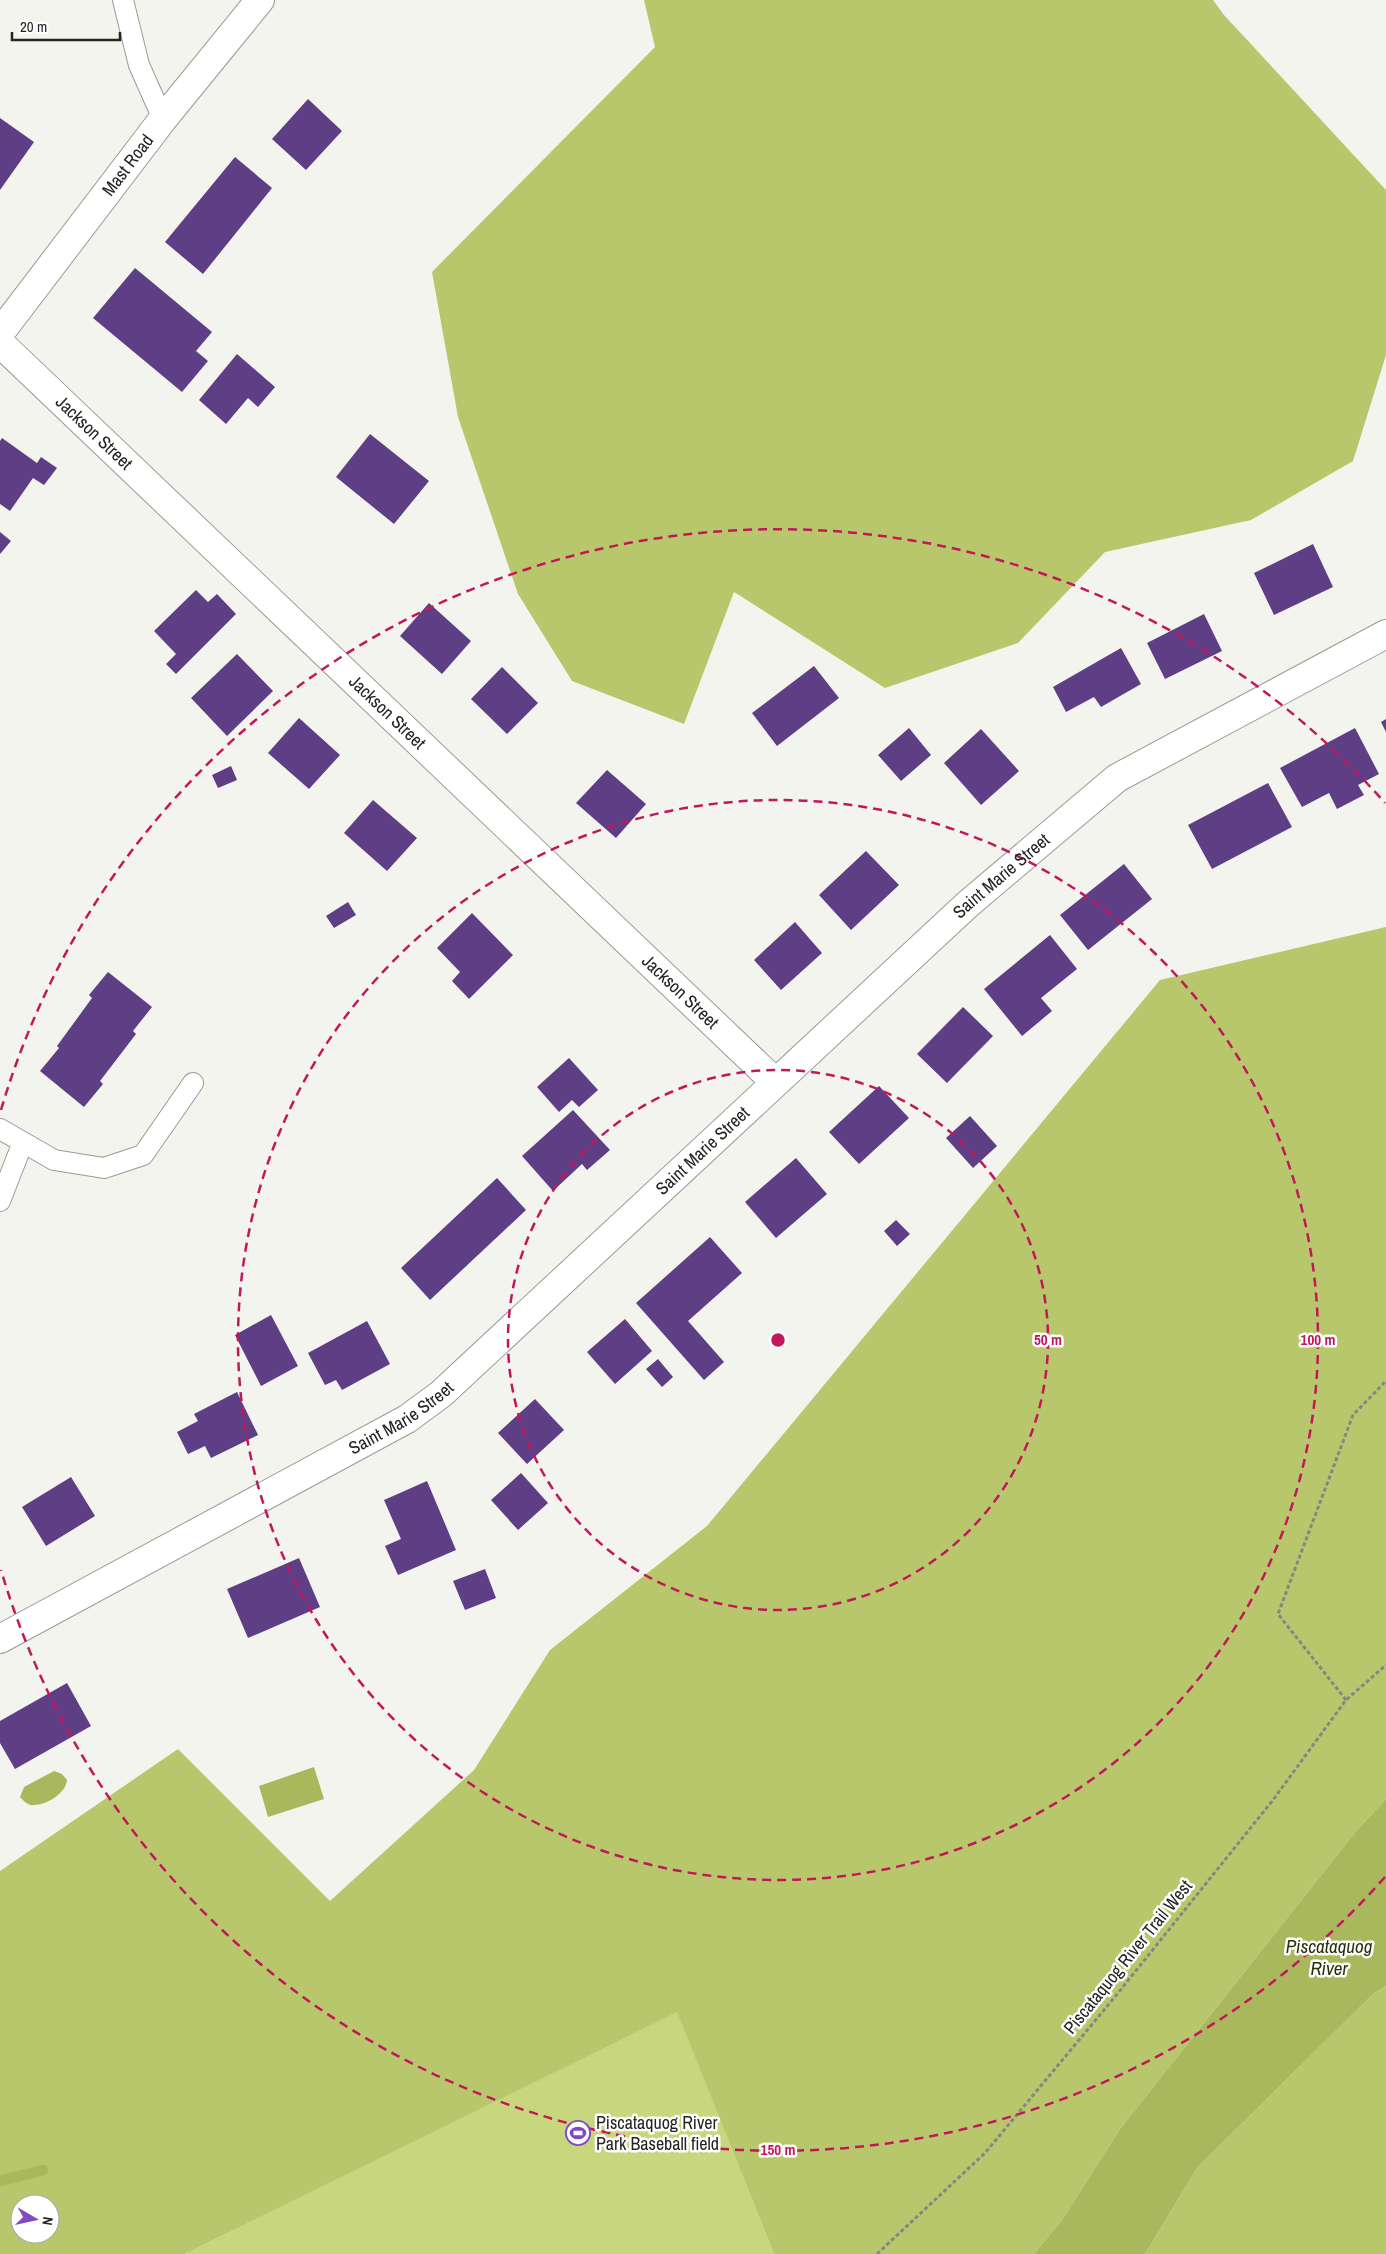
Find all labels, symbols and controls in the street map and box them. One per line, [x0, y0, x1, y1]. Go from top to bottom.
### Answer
scale bar [12, 10, 120, 42]
text: 20 m [20, 16, 47, 37]
street label: Mast Road [96, 129, 159, 201]
street label: Jackson Street [50, 390, 138, 475]
street label: Jackson Street [344, 669, 432, 755]
street label: Saint Marie Street [947, 827, 1055, 924]
street label: Jackson Street [637, 949, 725, 1034]
street label: Saint Marie Street [650, 1100, 755, 1200]
text: 50 m [1034, 1329, 1062, 1350]
text: 100 m [1301, 1329, 1335, 1350]
centre of rings [769, 1331, 787, 1349]
street label: Saint Marie Street [344, 1376, 459, 1460]
street label: Piscataquog River Trail West [1058, 1874, 1198, 2039]
water label: Piscataquog River [1286, 1933, 1373, 1981]
place label: Piscataquog River Park Baseball field [596, 2110, 719, 2156]
sports icon: Piscataquog River Park Baseball field [565, 2120, 591, 2146]
text: 150 m [761, 2139, 795, 2160]
north arrow [10, 2194, 60, 2244]
text: N [38, 2216, 57, 2227]

